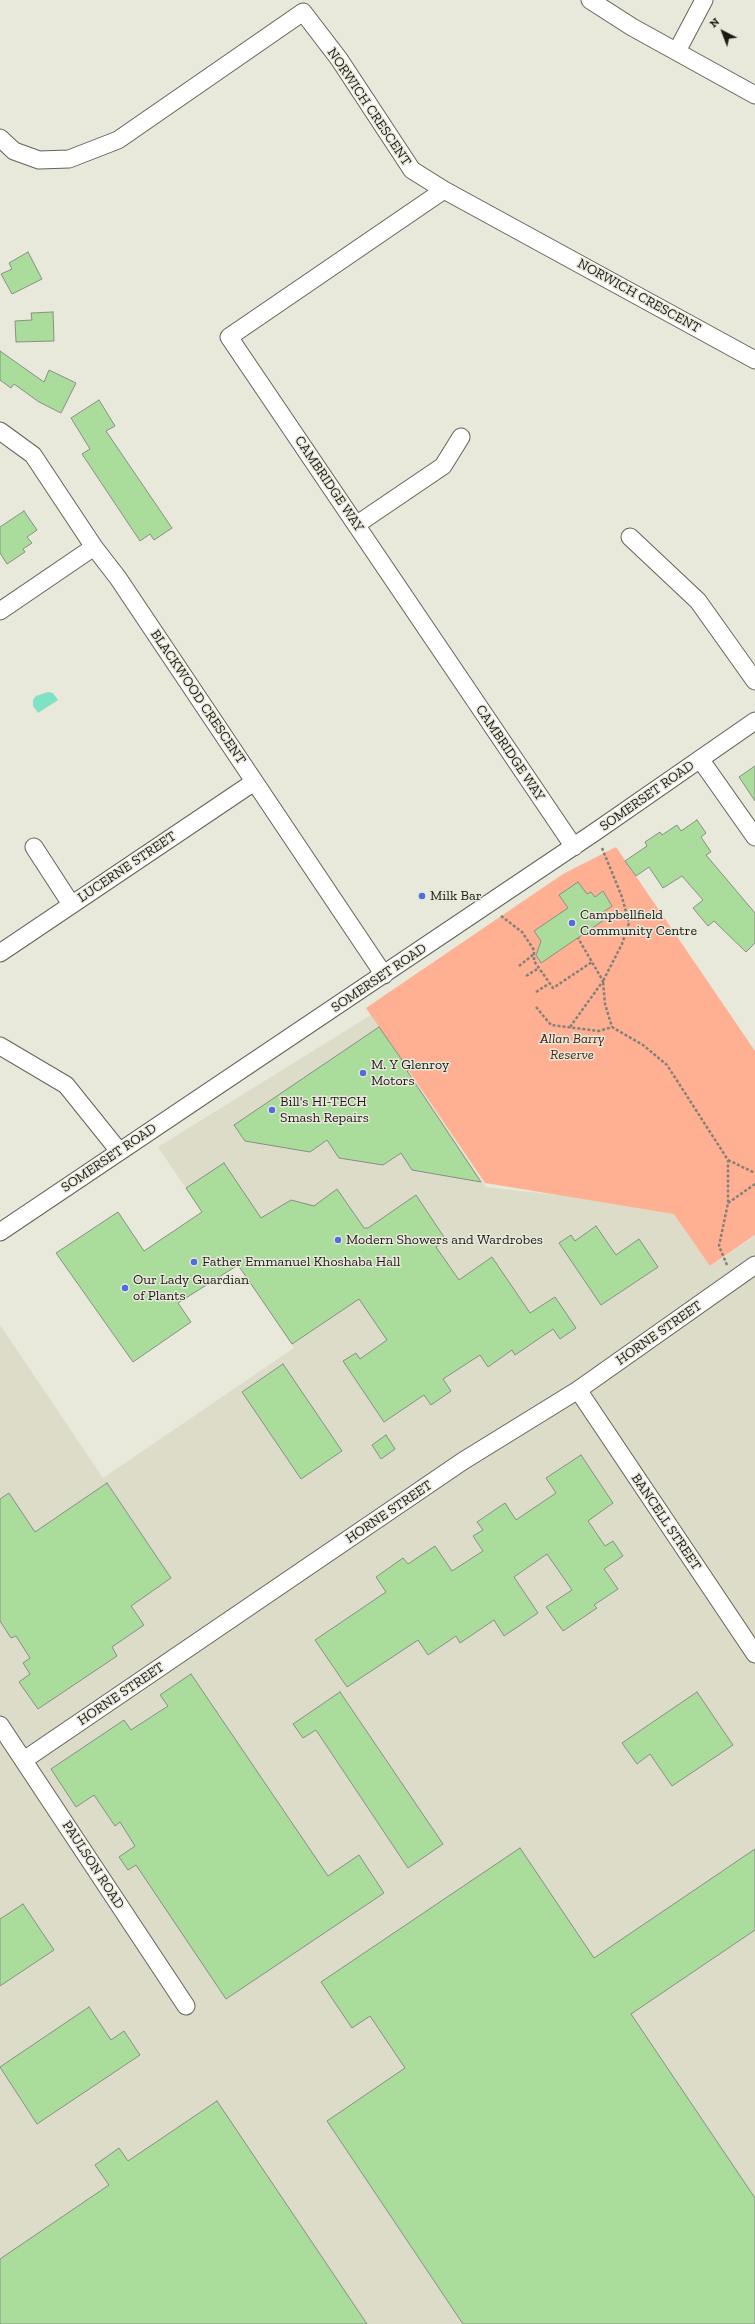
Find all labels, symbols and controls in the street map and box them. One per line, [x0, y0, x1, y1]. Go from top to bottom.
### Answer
north arrow [703, 12, 743, 52]
text: N [707, 15, 722, 30]
street label: NORWICH CRESCENT [323, 45, 415, 169]
street label: NORWICH CRESCENT [574, 255, 704, 337]
street label: CAMBRIDGE WAY [291, 433, 367, 535]
street label: BLACKWOOD CRESCENT [147, 627, 249, 767]
street label: CAMBRIDGE WAY [472, 702, 548, 804]
street label: SOMERSET ROAD [597, 757, 697, 835]
street label: LUCERNE STREET [75, 828, 179, 906]
place label: Milk Bar [430, 888, 482, 904]
marker: Milk Bar [417, 891, 427, 901]
place label: Campbellfield Community Centre [580, 907, 697, 940]
marker: Campbellfield Community Centre [567, 918, 577, 928]
street label: SOMERSET ROAD [328, 940, 430, 1016]
park label: Allan Barry Reserve [540, 1031, 604, 1064]
place label: M. Y Glenroy Motors [371, 1057, 449, 1090]
marker: M. Y Glenroy Motors [358, 1068, 368, 1078]
place label: Bill's HI-TECH Smash Repairs [280, 1094, 369, 1126]
marker: Bill's HI-TECH Smash Repairs [267, 1105, 277, 1115]
street label: SOMERSET ROAD [58, 1120, 160, 1196]
place label: Modern Showers and Wardrobes [346, 1232, 543, 1248]
marker: Modern Showers and Wardrobes [333, 1235, 343, 1245]
place label: Father Emmanuel Khoshaba Hall [202, 1254, 400, 1270]
marker: Father Emmanuel Khoshaba Hall [189, 1257, 199, 1267]
place label: Our Lady Guardian of Plants [133, 1272, 249, 1304]
marker: Our Lady Guardian of Plants [120, 1283, 130, 1293]
street label: HORNE STREET [613, 1297, 705, 1369]
street label: BANCELL STREET [627, 1470, 705, 1574]
street label: HORNE STREET [343, 1477, 435, 1547]
street label: HORNE STREET [75, 1659, 167, 1729]
street label: PAULSON ROAD [58, 1818, 128, 1912]

